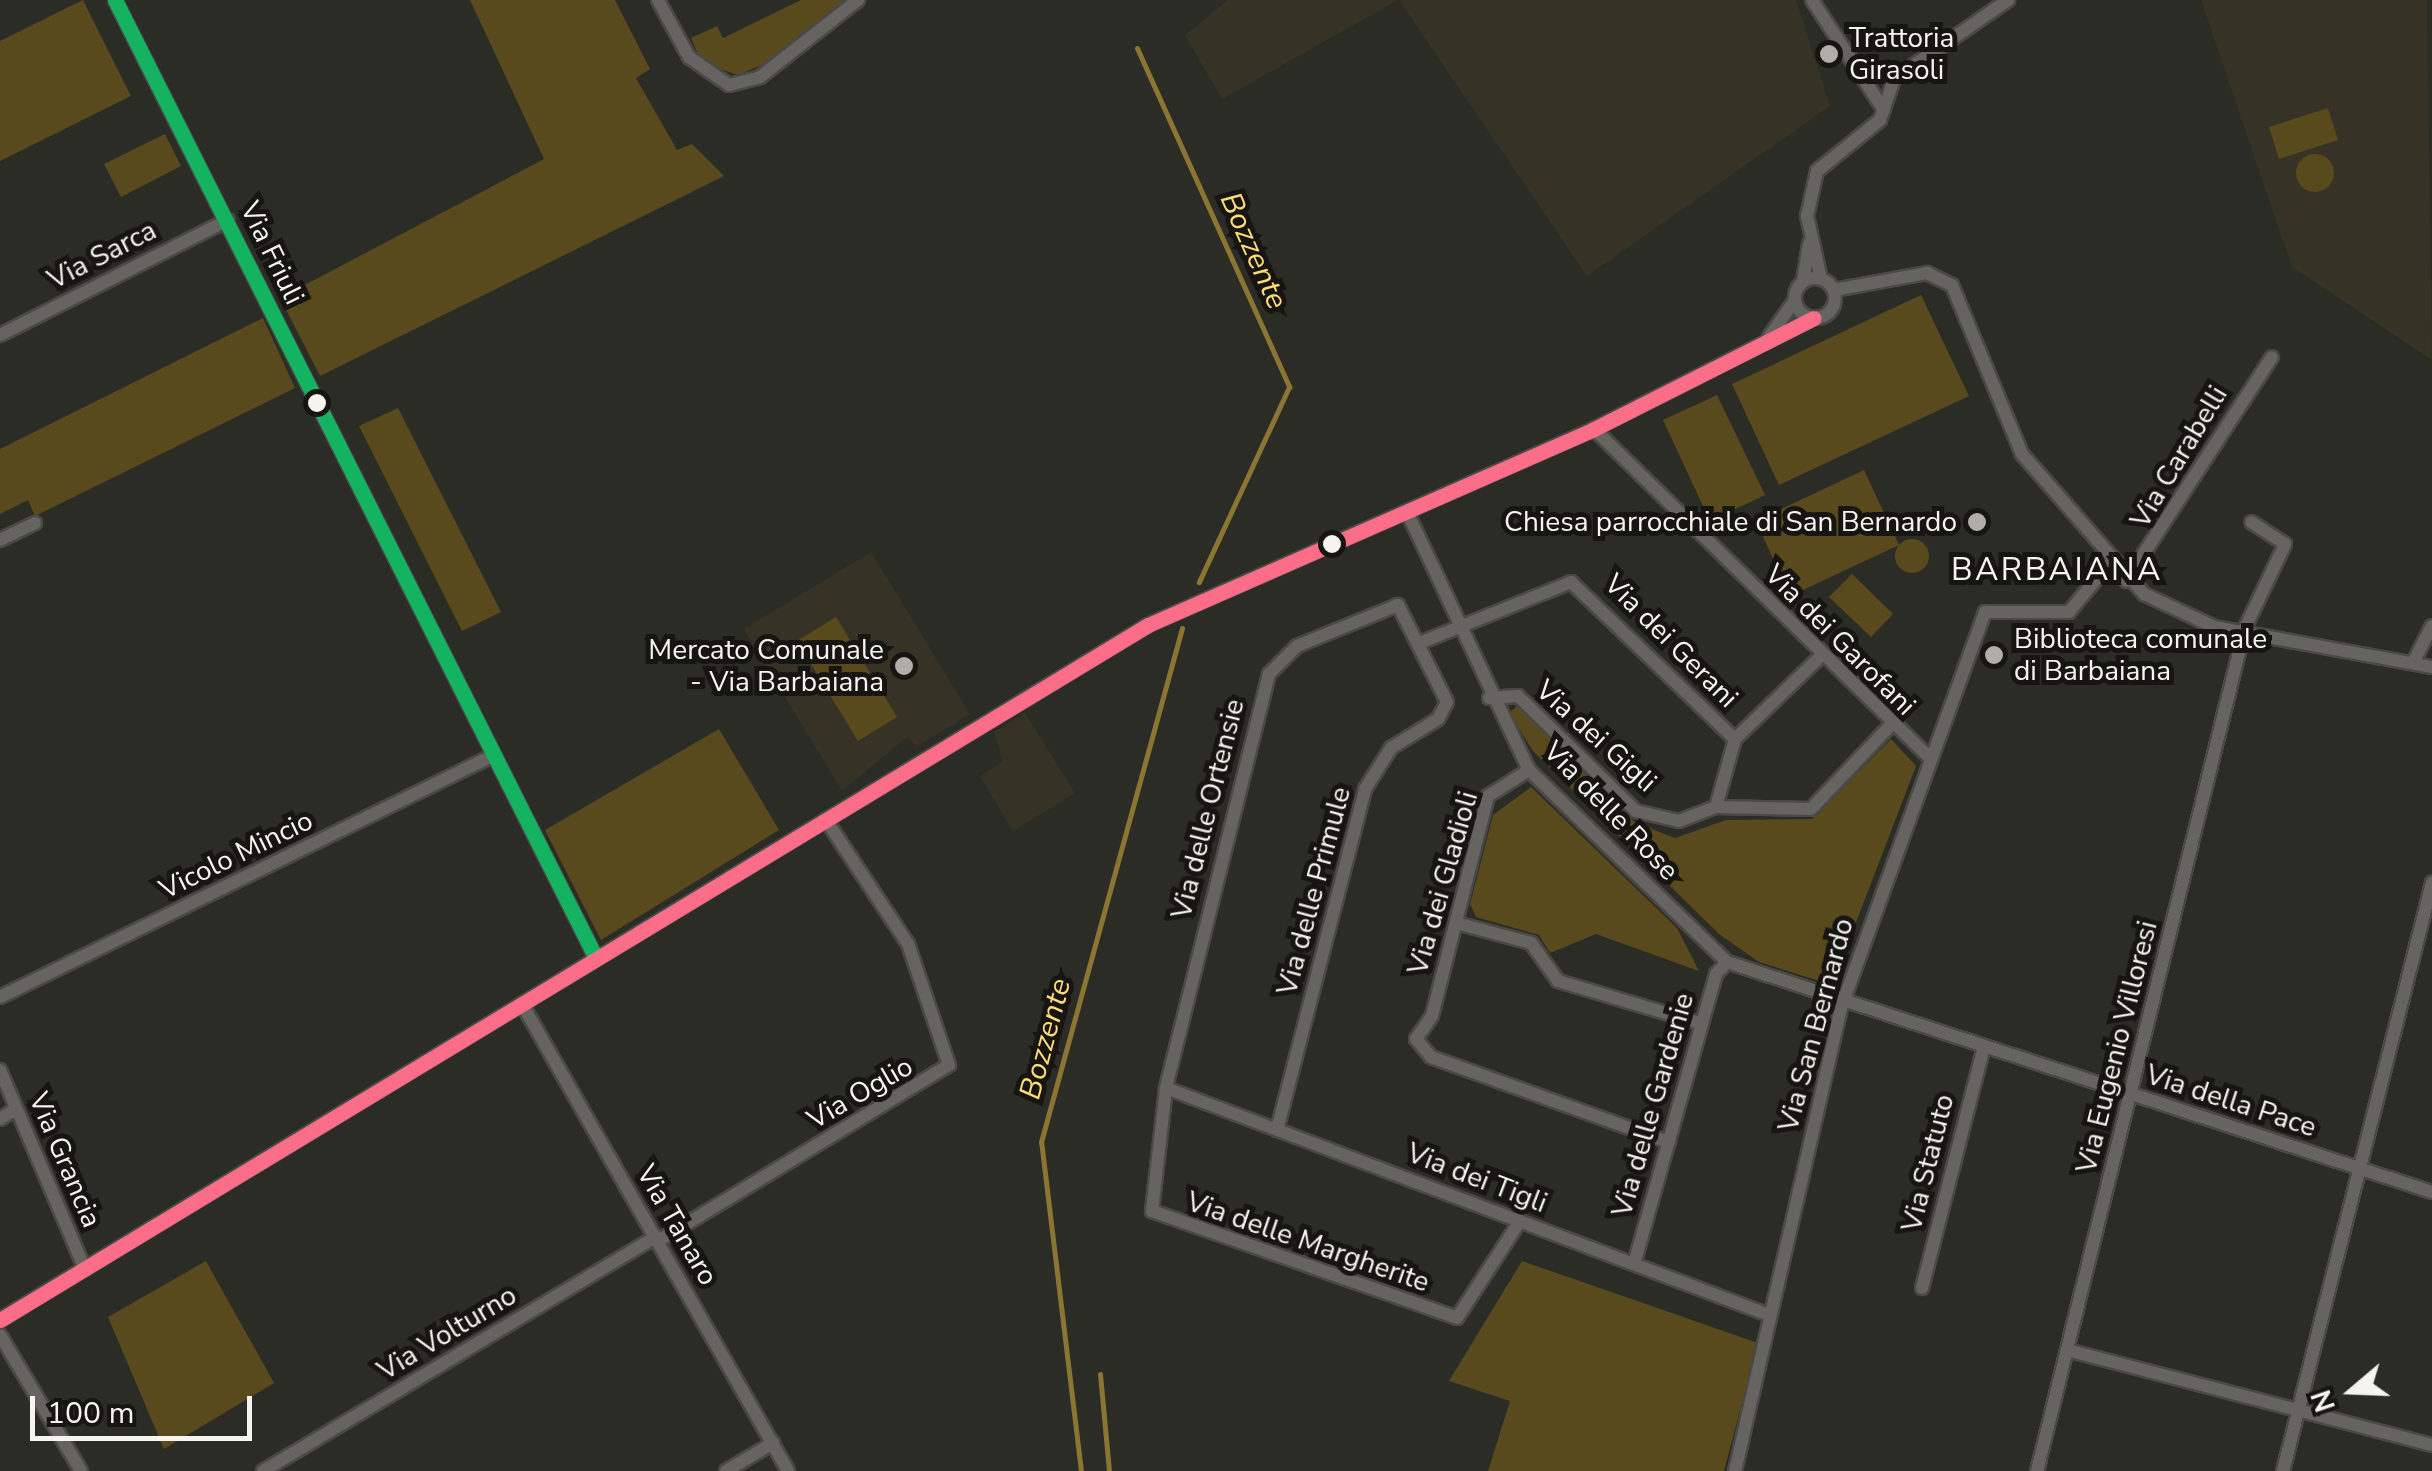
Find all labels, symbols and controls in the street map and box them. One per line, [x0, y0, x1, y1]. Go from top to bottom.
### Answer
place label: Trattoria Girasoli [1849, 21, 1954, 87]
marker: Trattoria Girasoli [1818, 43, 1840, 65]
water label: Bozzente [1211, 187, 1295, 315]
street label: Via Friuli [233, 196, 311, 310]
street label: Via Sarca [42, 213, 162, 297]
street label: Via Carabelli [2123, 380, 2235, 534]
unlabelled marker [307, 393, 327, 413]
place label: Chiesa parrocchiale di San Bernardo [1504, 505, 1957, 539]
marker: Chiesa parrocchiale di San Bernardo [1966, 511, 1988, 533]
unlabelled marker [1322, 534, 1342, 554]
district label: BARBAIANA [1951, 551, 2163, 589]
street label: Via dei Garofani [1758, 558, 1922, 722]
street label: Via dei Gerani [1597, 567, 1745, 715]
place label: Biblioteca comunale di Barbaiana [2014, 622, 2267, 688]
place label: Mercato Comunale - Via Barbaiana [648, 633, 884, 699]
marker: Biblioteca comunale di Barbaiana [1983, 644, 2005, 666]
marker: Mercato Comunale - Via Barbaiana [893, 655, 915, 677]
street label: Via dei Gigli [1529, 673, 1663, 799]
street label: Via delle Ortensie [1164, 696, 1252, 922]
street label: Via delle Rose [1536, 735, 1686, 887]
street label: Via delle Primule [1270, 783, 1358, 999]
street label: Via dei Gladioli [1401, 787, 1485, 979]
street label: Vicolo Mincio [154, 803, 318, 907]
street label: Via San Bernardo [1771, 915, 1861, 1135]
street label: Via Eugenio Villoresi [2069, 917, 2165, 1177]
water label: Bozzente [1013, 975, 1079, 1103]
street label: Via delle Gardenie [1605, 989, 1701, 1221]
street label: Via Oglio [801, 1049, 919, 1137]
street label: Via della Pace [2142, 1058, 2320, 1144]
street label: Via Grancia [22, 1088, 108, 1232]
street label: Via Statuto [1895, 1091, 1961, 1235]
street label: Via dei Tigli [1402, 1136, 1552, 1220]
street label: Via Tanaro [629, 1159, 725, 1291]
street label: Via delle Margherite [1182, 1185, 1434, 1299]
street label: Via Volturno [371, 1278, 523, 1388]
north arrow [2302, 1341, 2402, 1441]
scale bar [35, 1376, 258, 1438]
text: N [2302, 1385, 2345, 1417]
text: 100 m [47, 1393, 134, 1434]

